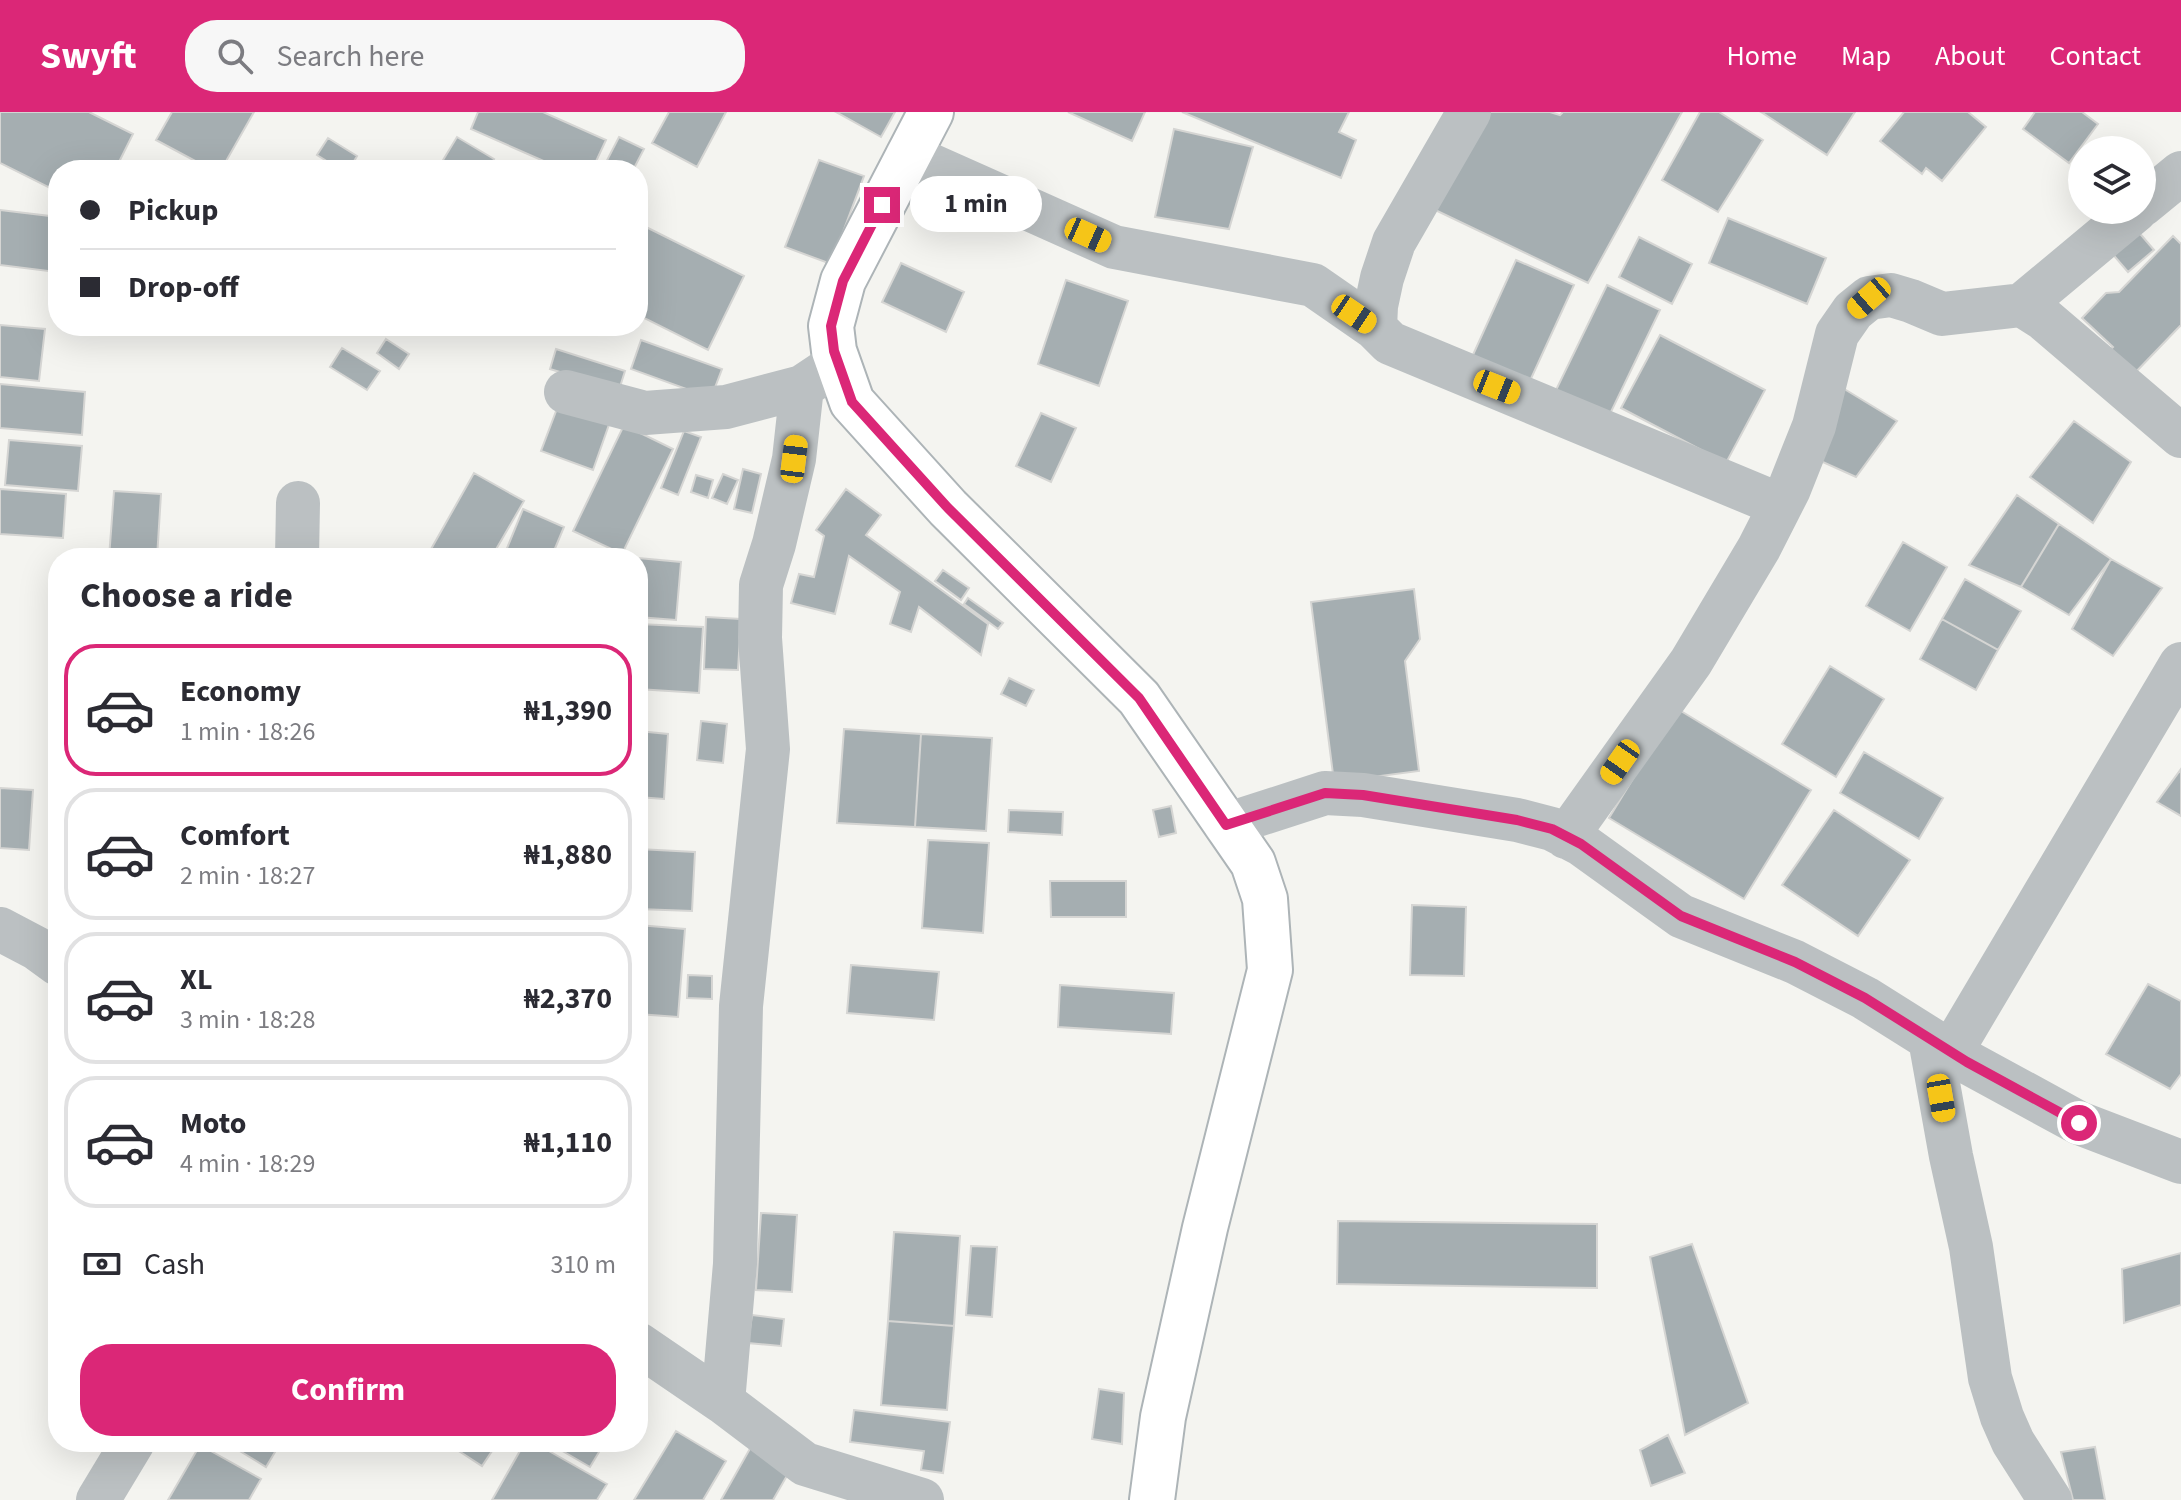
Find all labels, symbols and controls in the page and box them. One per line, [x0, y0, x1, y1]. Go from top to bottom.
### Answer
search box [185, 20, 745, 92]
text: Swyft [40, 29, 137, 83]
icon: search [213, 34, 257, 78]
text: Search here [277, 35, 424, 78]
text: Home [1726, 36, 1797, 76]
text: Map [1841, 36, 1891, 76]
text: About [1935, 36, 2006, 76]
text: Contact [2050, 36, 2141, 76]
map controls [2068, 136, 2156, 224]
button: layers [2068, 136, 2156, 224]
callout: 1 min [910, 177, 1042, 233]
text: 1 min [944, 185, 1008, 222]
route end [864, 187, 900, 223]
text: Pickup [128, 189, 218, 232]
car [1061, 214, 1115, 256]
text: Drop-off [128, 266, 239, 309]
car [1843, 273, 1895, 323]
car [1327, 291, 1381, 337]
car [1470, 367, 1524, 407]
car [779, 434, 809, 484]
text: Choose a ride [80, 570, 293, 621]
text: Economy [180, 670, 301, 713]
icon: car [84, 674, 156, 746]
text: ₦1,390 [524, 689, 612, 732]
text: 1 min · 18:26 [180, 713, 315, 750]
car [1596, 735, 1644, 789]
text: Comfort [180, 814, 290, 857]
icon: car [84, 818, 156, 890]
text: ₦1,880 [524, 833, 612, 876]
text: 2 min · 18:27 [180, 857, 315, 894]
text: XL [180, 958, 213, 1001]
icon: car [84, 962, 156, 1034]
text: ₦2,370 [524, 977, 612, 1020]
text: 3 min · 18:28 [180, 1001, 315, 1038]
car [1925, 1072, 1957, 1124]
text: Moto [180, 1102, 246, 1145]
route start [2061, 1105, 2097, 1141]
icon: car [84, 1106, 156, 1178]
text: ₦1,110 [524, 1121, 612, 1164]
text: 4 min · 18:29 [180, 1145, 315, 1182]
icon: cash [80, 1242, 124, 1286]
text: Cash [144, 1243, 205, 1286]
text: 310 m [550, 1246, 616, 1283]
button: Confirm [80, 1344, 616, 1436]

